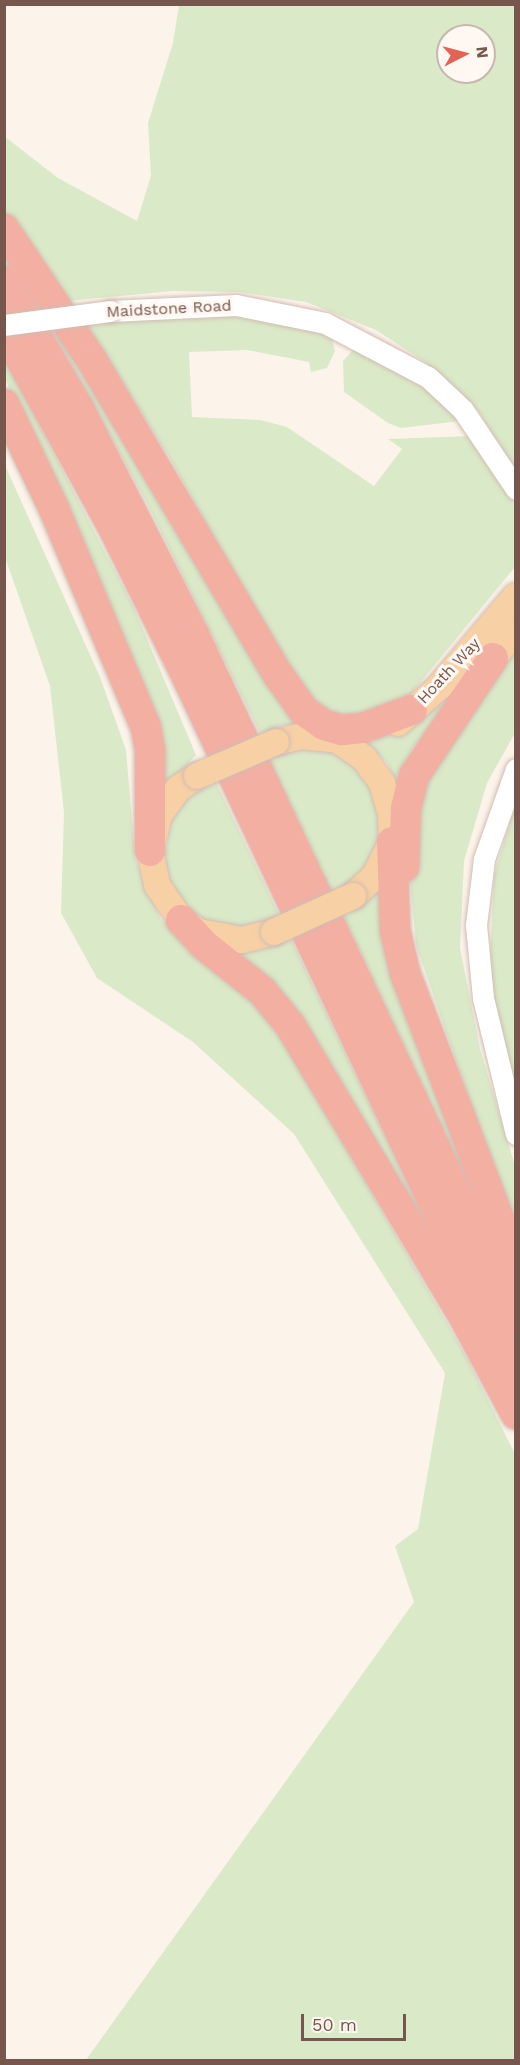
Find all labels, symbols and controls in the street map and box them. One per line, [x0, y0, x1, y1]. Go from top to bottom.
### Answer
north arrow [436, 24, 496, 84]
text: N [472, 45, 492, 59]
street label: Maidstone Road [106, 296, 232, 322]
street label: Hoath Way [413, 634, 485, 708]
scale bar [304, 2002, 409, 2040]
text: 50 m [312, 2014, 357, 2035]

